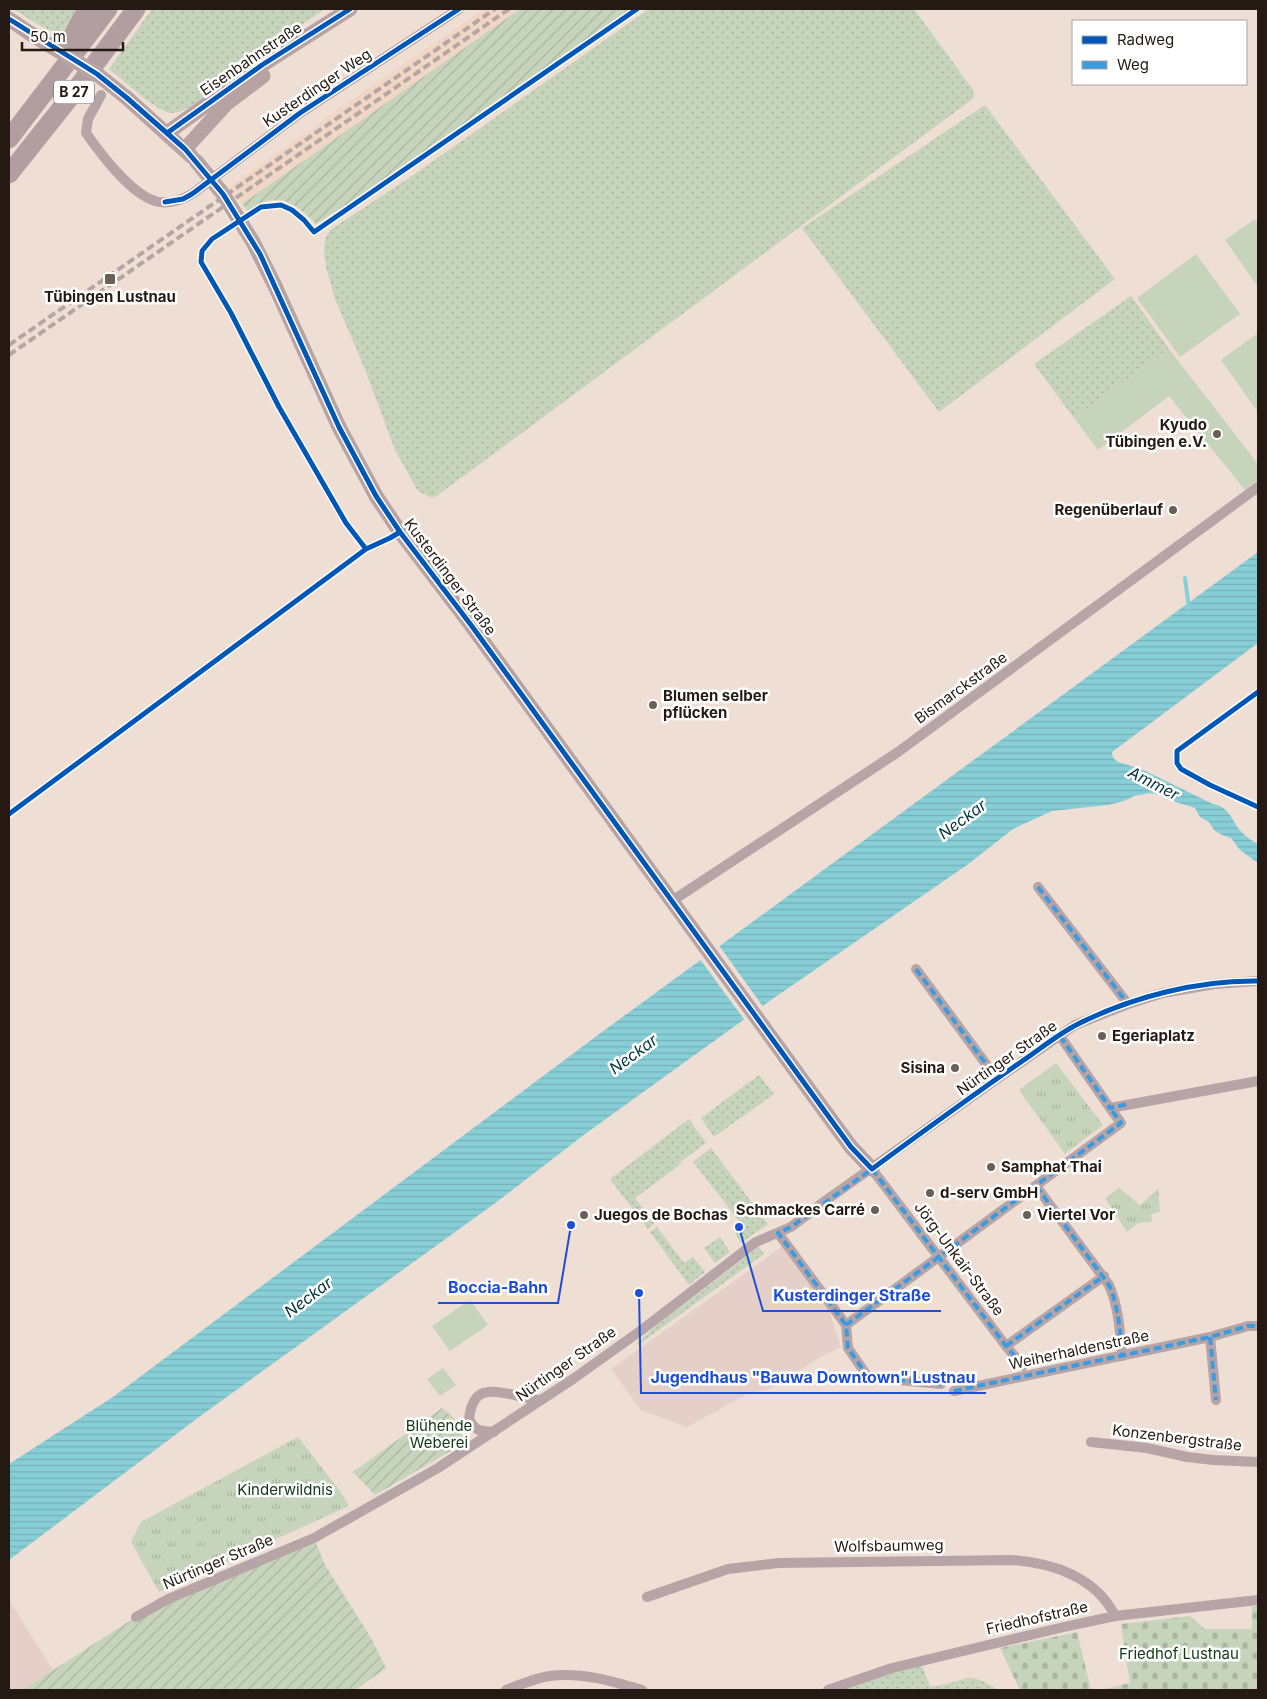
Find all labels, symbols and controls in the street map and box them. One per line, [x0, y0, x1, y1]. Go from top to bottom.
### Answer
street label: Eisenbahnstraße [196, 18, 305, 100]
scale bar [22, 20, 124, 52]
legend [1072, 20, 1247, 85]
text: 50 m [30, 27, 66, 46]
text: Radweg [1117, 30, 1174, 49]
street label: Kusterdinger Weg [259, 44, 375, 131]
text: Weg [1117, 55, 1149, 74]
road number: B 27 [54, 80, 94, 104]
marker: Tübingen Lustnau [103, 272, 117, 286]
place label: Tübingen Lustnau [44, 287, 176, 306]
place label: Kyudo Tübingen e.V. [1106, 415, 1207, 451]
marker: Kyudo Tübingen e.V. [1211, 428, 1223, 440]
place label: Regenüberlauf [1054, 500, 1163, 519]
marker: Regenüberlauf [1167, 504, 1179, 516]
street label: Kusterdinger Straße [400, 515, 501, 639]
street label: Bismarckstraße [911, 648, 1011, 728]
place label: Blumen selber pflücken [663, 686, 768, 722]
marker: Blumen selber pflücken [647, 699, 659, 711]
water label: Ammer [1124, 761, 1184, 805]
water label: Neckar [934, 794, 991, 843]
street label: Nürtinger Straße [953, 1016, 1060, 1099]
place label: Egeriaplatz [1112, 1026, 1195, 1045]
water label: Neckar [605, 1029, 662, 1078]
marker: Egeriaplatz [1096, 1030, 1108, 1042]
place label: Sisina [901, 1058, 945, 1077]
marker: Sisina [949, 1062, 961, 1074]
place label: Samphat Thai [1001, 1157, 1102, 1176]
marker: Samphat Thai [985, 1161, 997, 1173]
place label: d-serv GmbH [940, 1183, 1038, 1202]
marker: d-serv GmbH [924, 1187, 936, 1199]
street label: Jörg-Unkair-Straße [910, 1198, 1008, 1319]
place label: Schmackes Carré [736, 1200, 865, 1219]
marker: Schmackes Carré [869, 1204, 881, 1216]
place label: Juegos de Bochas [594, 1205, 728, 1224]
place label: Viertel Vor [1037, 1205, 1115, 1224]
marker: Juegos de Bochas [578, 1209, 590, 1221]
marker: Viertel Vor [1021, 1209, 1033, 1221]
water label: Neckar [280, 1272, 337, 1321]
callout: Boccia-Bahn [438, 1272, 558, 1303]
text: Boccia-Bahn [448, 1277, 548, 1297]
callout: Kusterdinger Straße [763, 1280, 941, 1311]
text: Kusterdinger Straße [773, 1285, 931, 1305]
street label: Nürtinger Straße [512, 1322, 619, 1405]
street label: Weiherhaldenstraße [1007, 1325, 1151, 1374]
callout: Jugendhaus "Bauwa Downtown" Lustnau [641, 1362, 986, 1393]
text: Jugendhaus "Bauwa Downtown" Lustnau [650, 1367, 976, 1387]
park label: Blühende Weberei [406, 1416, 472, 1452]
street label: Konzenbergstraße [1111, 1420, 1243, 1455]
park label: Kinderwildnis [237, 1480, 333, 1499]
street label: Nürtinger Straße [160, 1530, 276, 1593]
street label: Wolfsbaumweg [834, 1535, 944, 1556]
street label: Friedhofstraße [984, 1597, 1090, 1638]
park label: Friedhof Lustnau [1119, 1644, 1239, 1663]

